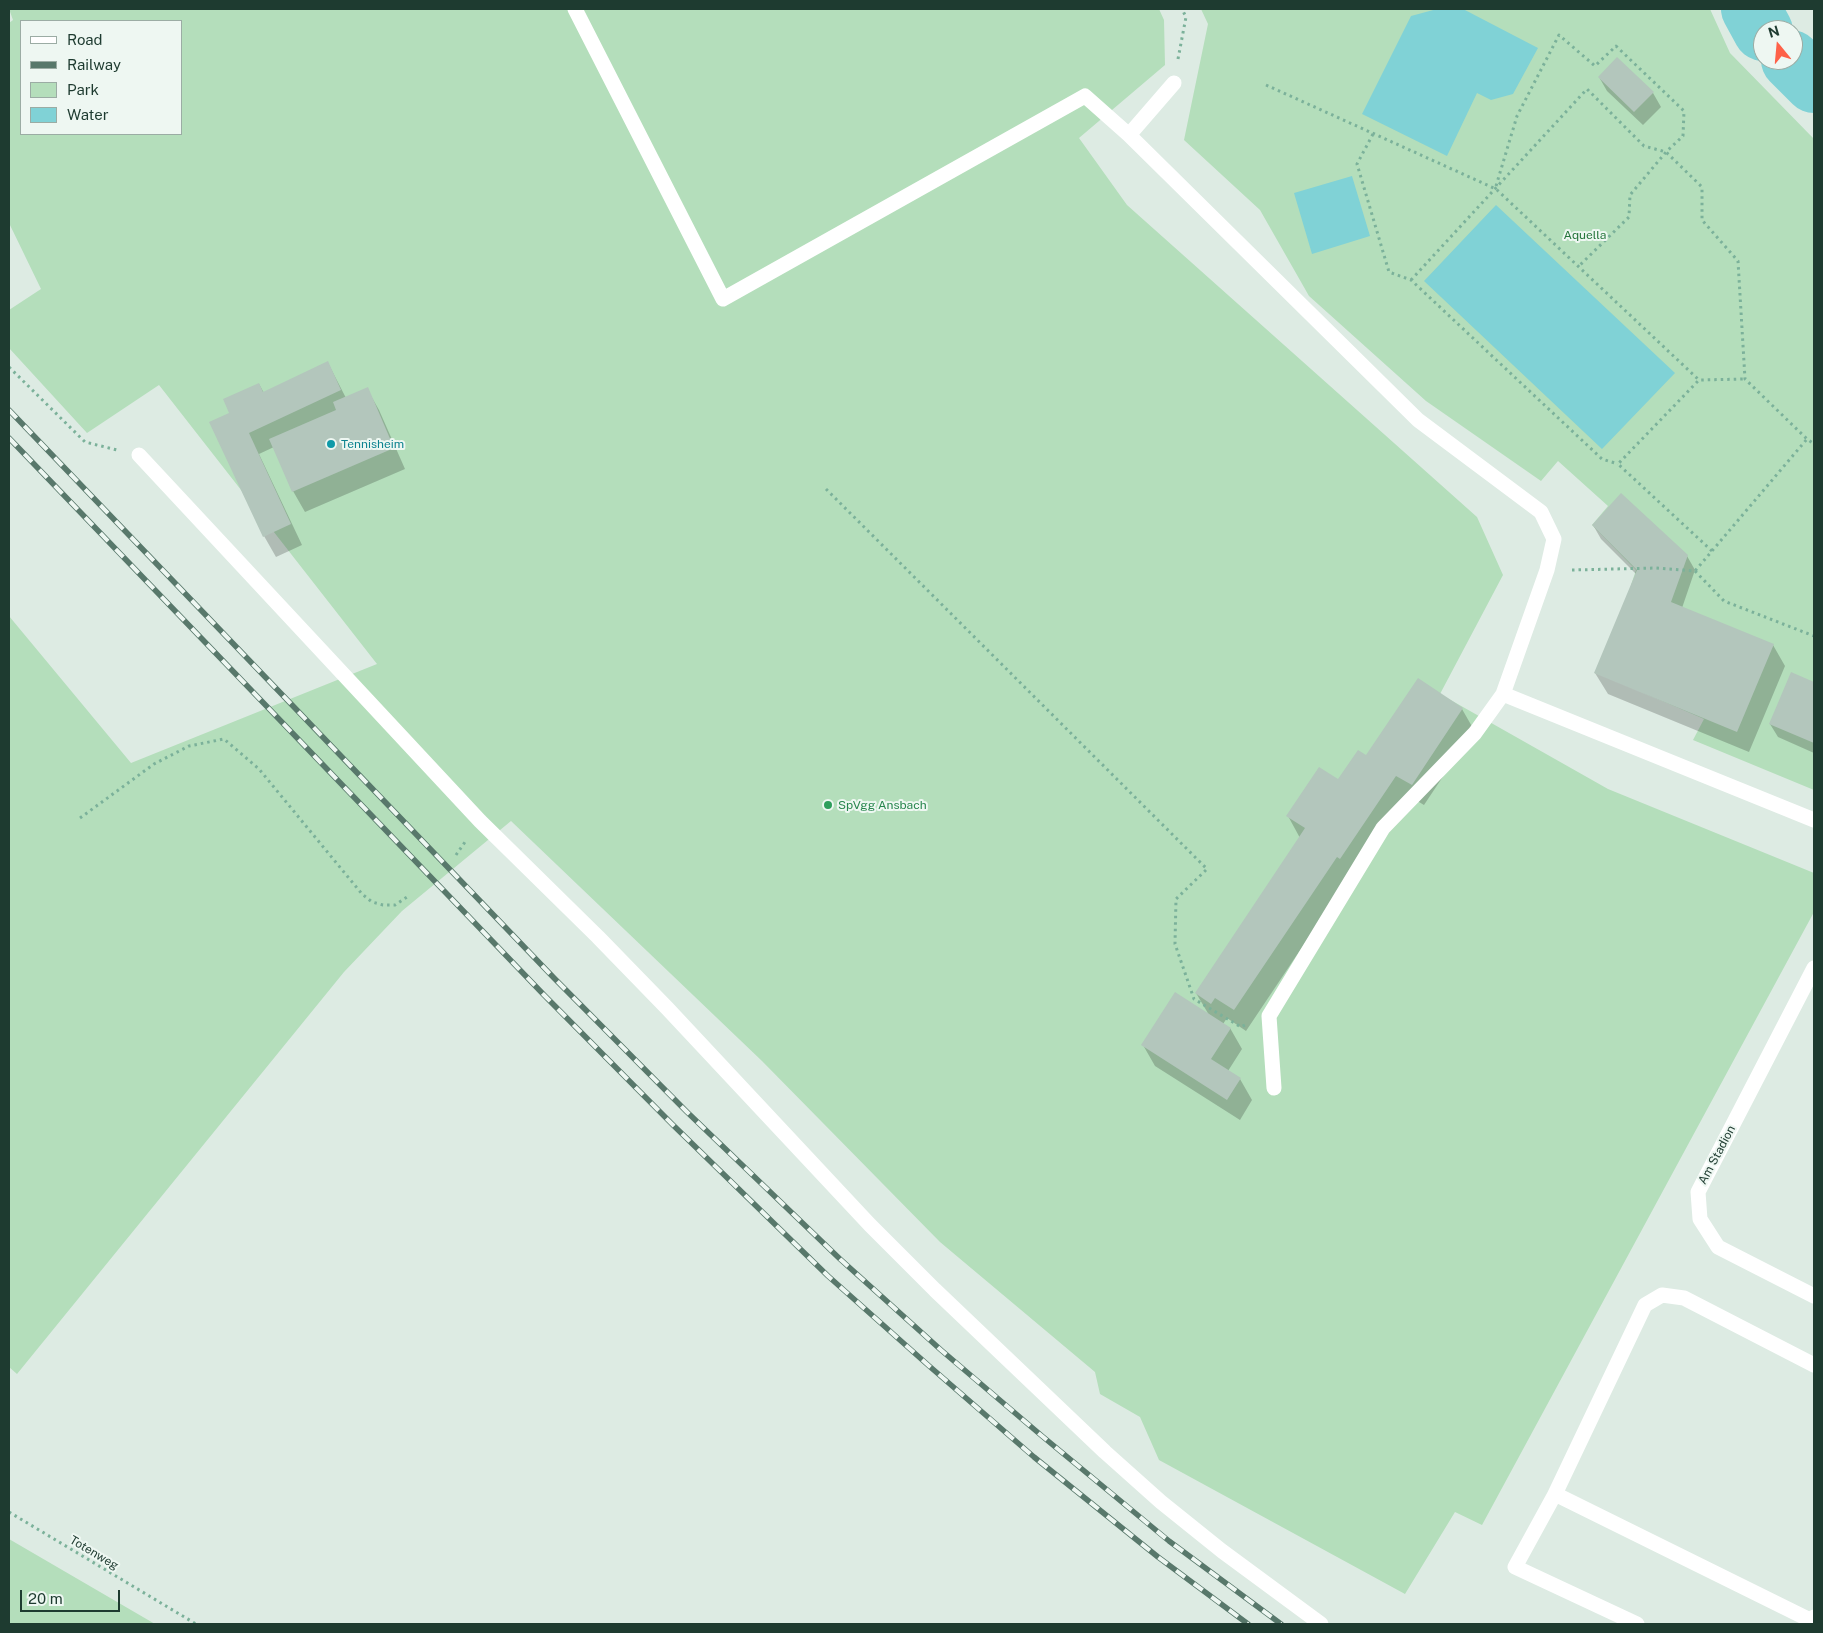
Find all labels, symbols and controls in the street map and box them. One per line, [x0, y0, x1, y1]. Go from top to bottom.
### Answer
legend [20, 20, 182, 135]
north arrow [1753, 20, 1803, 70]
text: N [1766, 22, 1781, 41]
text: Road [67, 31, 103, 48]
text: Railway [67, 56, 121, 73]
text: Park [67, 81, 99, 98]
text: Water [67, 106, 109, 123]
park label: Aquella [1564, 228, 1606, 242]
place label: Tennisheim [341, 437, 404, 451]
marker: Tennisheim [325, 438, 337, 450]
place label: SpVgg Ansbach [838, 798, 927, 812]
marker: SpVgg Ansbach [822, 799, 834, 811]
street label: Am Stadion [1695, 1123, 1739, 1187]
street label: Totenweg [67, 1533, 121, 1573]
scale bar [22, 1580, 122, 1612]
text: 20 m [28, 1590, 63, 1607]

